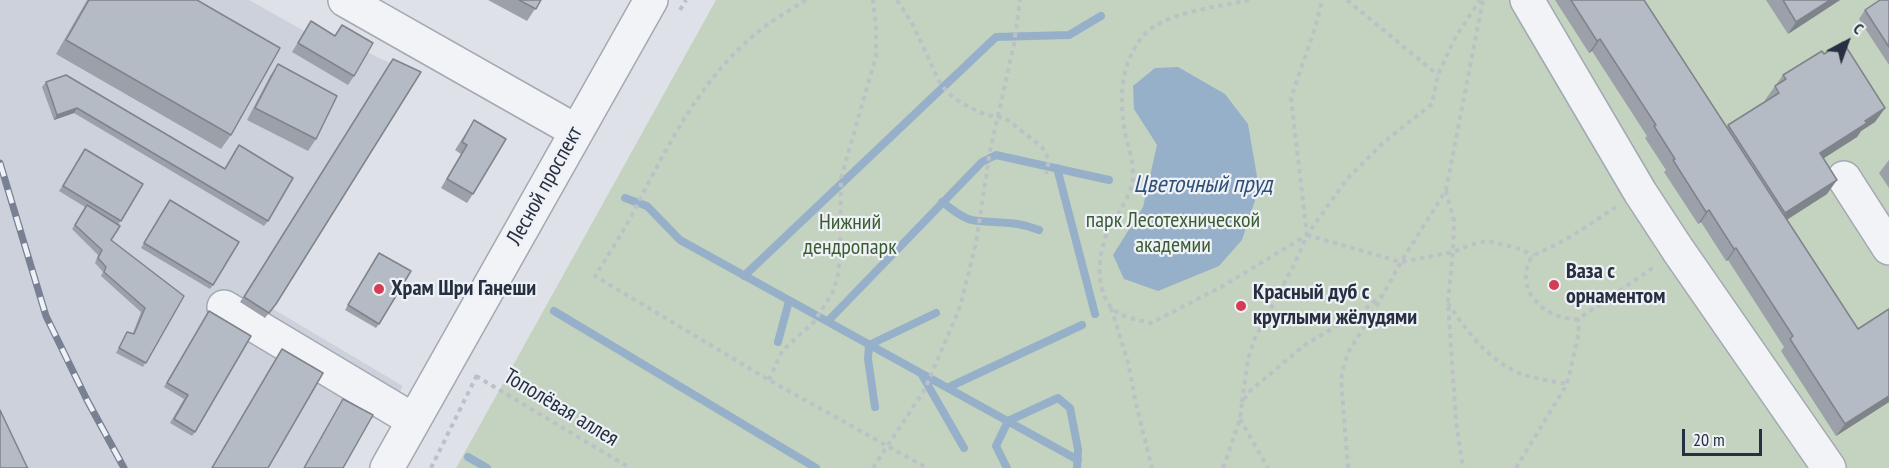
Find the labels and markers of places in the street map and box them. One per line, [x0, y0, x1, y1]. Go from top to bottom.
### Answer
place label: Ваза с орнаментом [1566, 259, 1665, 310]
place label: Храм Шри Ганеши [391, 276, 536, 302]
marker: Ваза с орнаментом [1547, 278, 1561, 292]
place label: Красный дуб с круглыми жёлудями [1253, 280, 1417, 332]
marker: Храм Шри Ганеши [372, 282, 386, 296]
marker: Красный дуб с круглыми жёлудями [1234, 299, 1248, 313]

